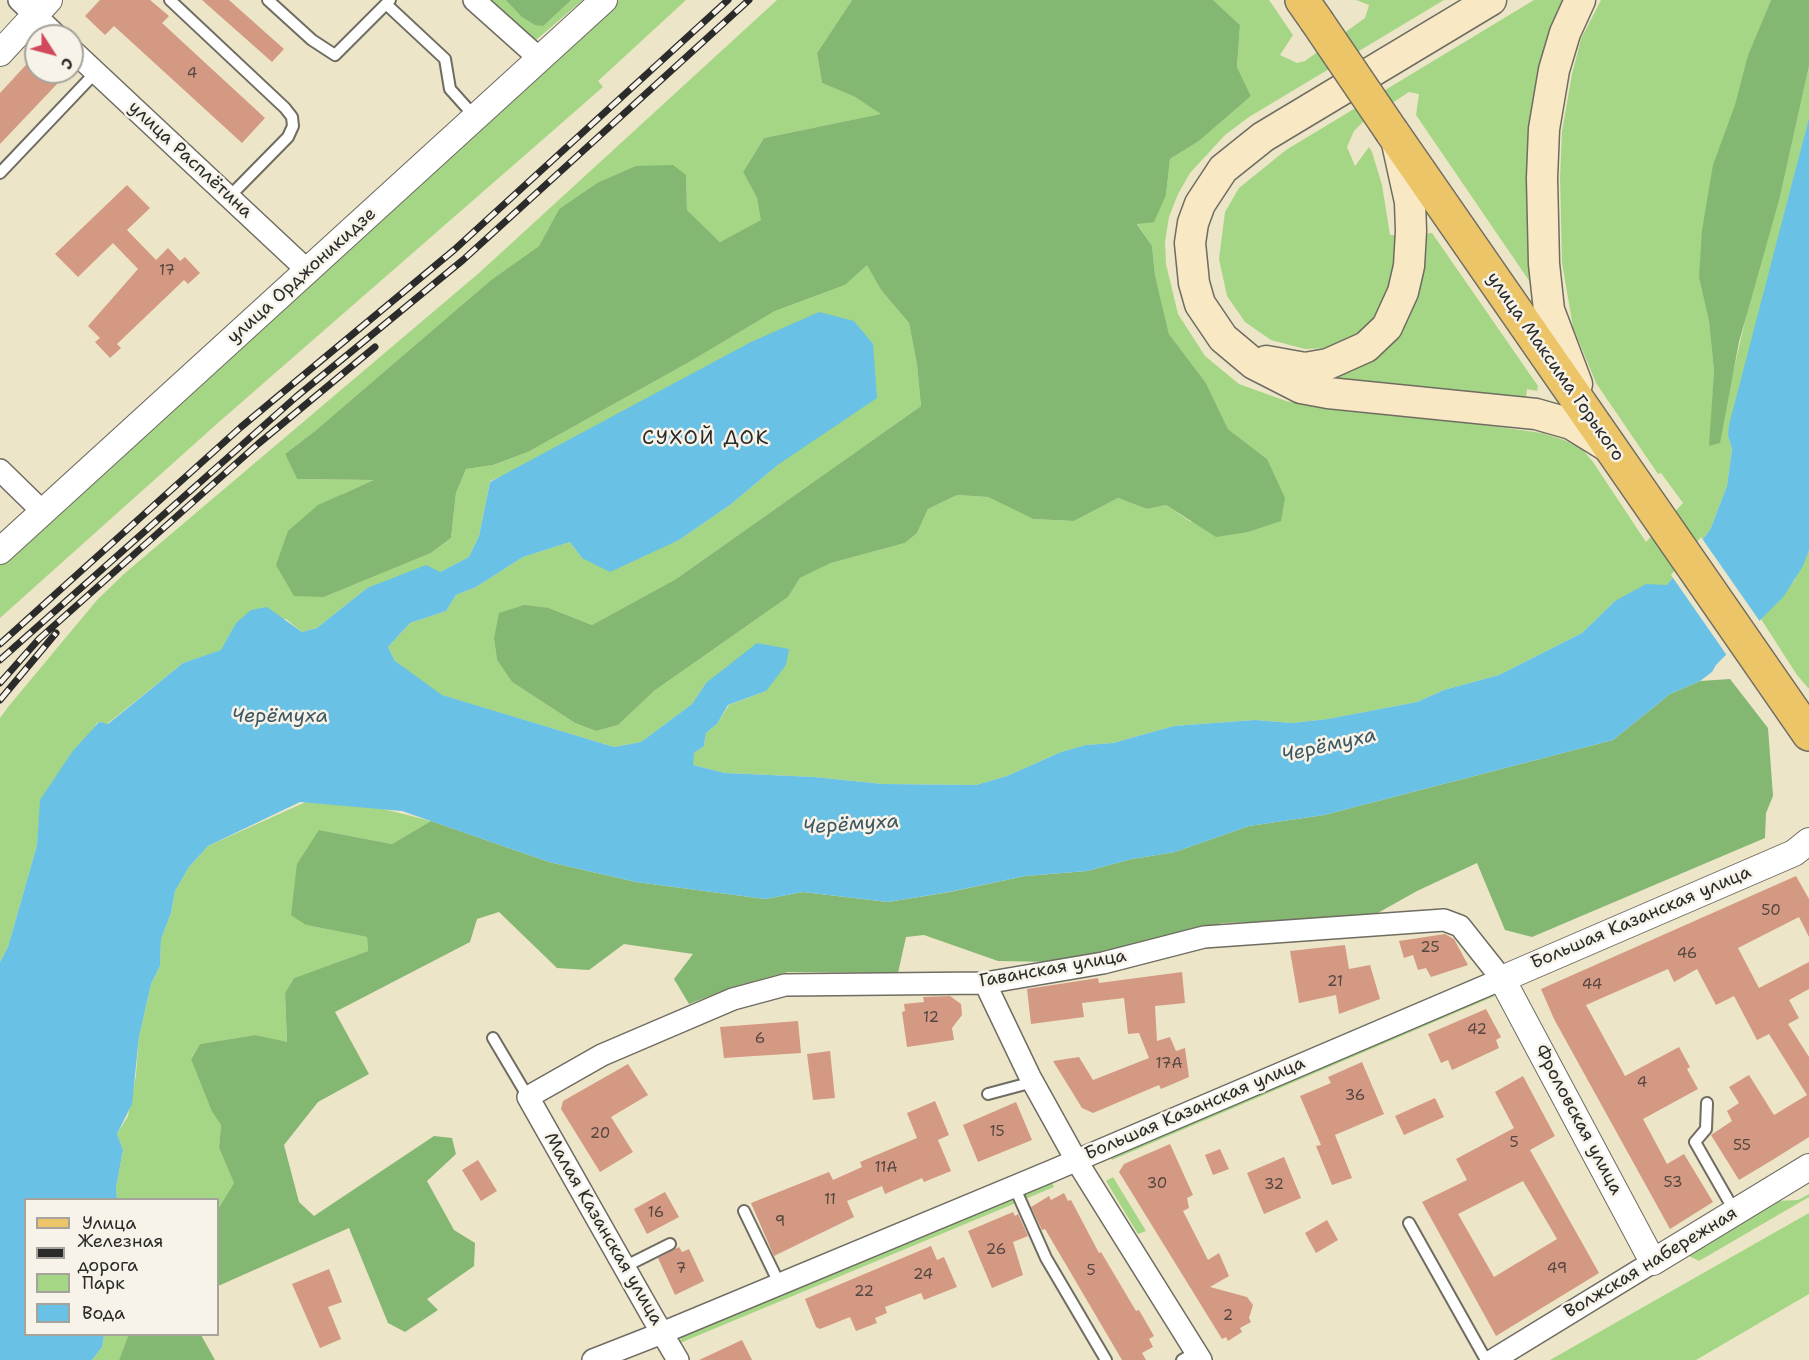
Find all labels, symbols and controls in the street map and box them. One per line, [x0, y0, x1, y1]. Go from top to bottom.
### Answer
north arrow [24, 24, 84, 84]
text: С [56, 54, 79, 74]
house number: 4 [187, 65, 197, 83]
street label: улица Расплётина [123, 97, 257, 223]
street label: улица Орджоникидзе [223, 203, 381, 349]
house number: 17 [159, 262, 175, 280]
street label: улица Максима Горького [1481, 268, 1629, 466]
district label: СУХОЙ ДОК [642, 427, 770, 451]
water label: Черёмуха [232, 705, 328, 729]
water label: Черёмуха [1279, 723, 1379, 769]
water label: Черёмуха [802, 810, 900, 840]
street label: Большая Казанская улица [1528, 862, 1754, 974]
house number: 50 [1761, 902, 1781, 920]
house number: 25 [1420, 939, 1440, 957]
street label: Гаванская улица [978, 945, 1128, 993]
house number: 46 [1677, 945, 1697, 963]
house number: 21 [1327, 973, 1343, 991]
house number: 44 [1582, 976, 1602, 994]
house number: 12 [923, 1009, 939, 1027]
house number: 42 [1467, 1021, 1487, 1039]
house number: 6 [755, 1030, 765, 1048]
street label: Фроловская улица [1529, 1041, 1627, 1199]
street label: Большая Казанская улица [1082, 1053, 1308, 1165]
house number: 17А [1156, 1055, 1182, 1073]
house number: 4 [1637, 1074, 1647, 1092]
house number: 36 [1345, 1087, 1365, 1105]
house number: 15 [989, 1123, 1005, 1141]
house number: 20 [590, 1125, 610, 1143]
street label: Малая Казанская улица [539, 1129, 667, 1329]
house number: 5 [1509, 1134, 1519, 1152]
house number: 55 [1733, 1137, 1751, 1155]
house number: 11А [875, 1159, 897, 1177]
house number: 53 [1664, 1174, 1682, 1192]
house number: 30 [1147, 1175, 1167, 1193]
house number: 32 [1264, 1176, 1284, 1194]
house number: 11 [824, 1191, 836, 1209]
legend [24, 1198, 219, 1336]
street label: Волжская набережная [1561, 1203, 1741, 1323]
house number: 16 [648, 1204, 664, 1222]
text: Улица [82, 1211, 136, 1235]
house number: 9 [775, 1213, 785, 1231]
text: Железная дорога [77, 1229, 163, 1277]
house number: 26 [986, 1241, 1006, 1259]
house number: 7 [676, 1260, 686, 1278]
house number: 49 [1547, 1260, 1567, 1278]
house number: 5 [1086, 1262, 1096, 1280]
house number: 24 [913, 1266, 933, 1284]
text: Парк [82, 1271, 125, 1295]
house number: 22 [854, 1283, 874, 1301]
text: Вода [82, 1301, 125, 1325]
house number: 2 [1223, 1307, 1233, 1325]

